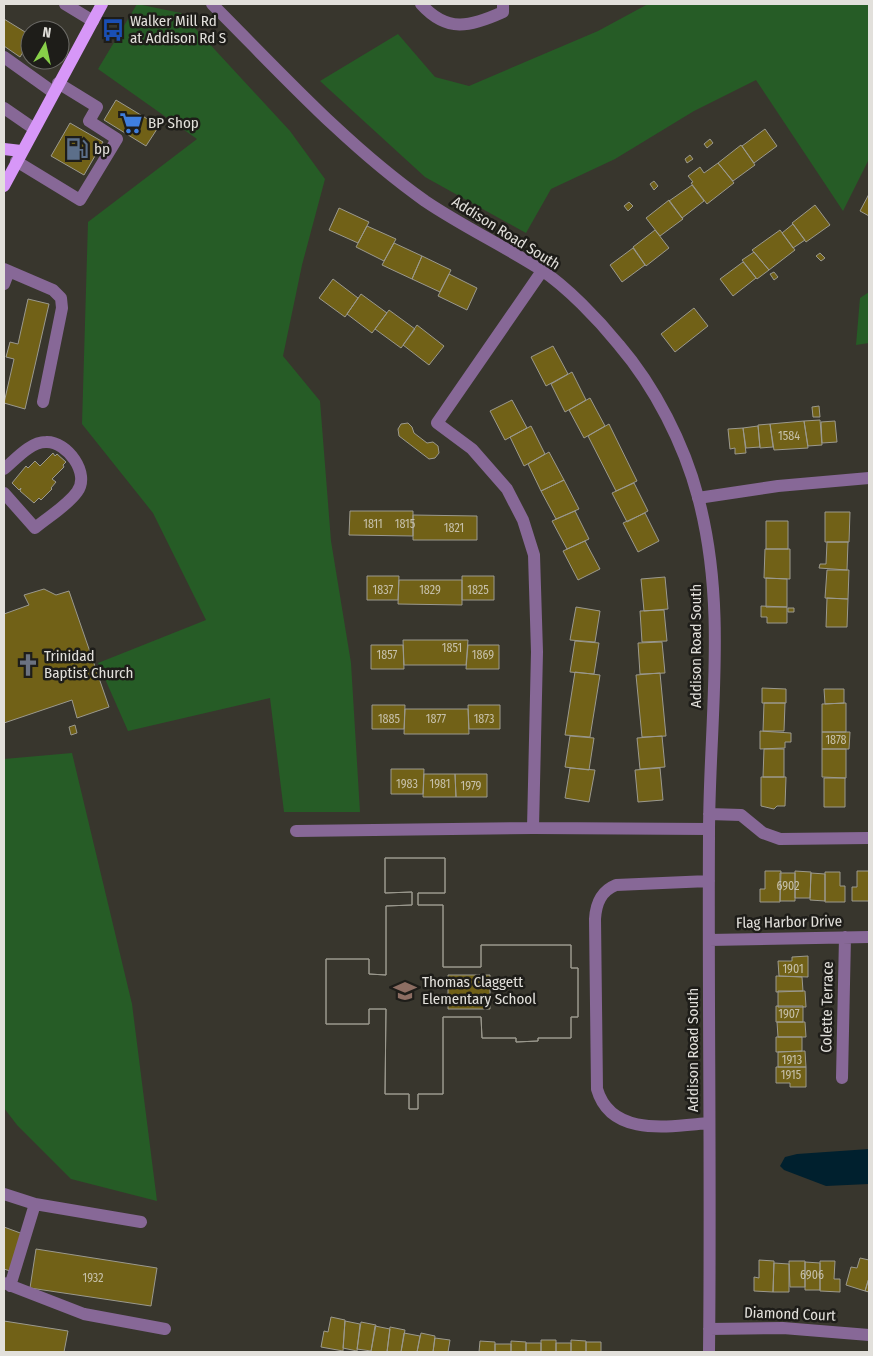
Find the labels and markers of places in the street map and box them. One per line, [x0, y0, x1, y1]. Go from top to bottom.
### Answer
place label: Walker Mill Rd at Addison Rd S [130, 12, 226, 47]
bus stop icon: Walker Mill Rd at Addison Rd S [100, 17, 126, 43]
supermarket icon: BP Shop [118, 110, 144, 136]
place label: BP Shop [148, 114, 199, 132]
fuel station icon: bp [64, 136, 90, 162]
place label: bp [94, 140, 110, 158]
place label: Trinidad Baptist Church [44, 647, 133, 682]
church icon: Trinidad Baptist Church [15, 652, 41, 678]
place label: Thomas Claggett Elementary School [422, 973, 536, 1008]
school or university icon: Thomas Claggett Elementary School [392, 978, 418, 1004]

